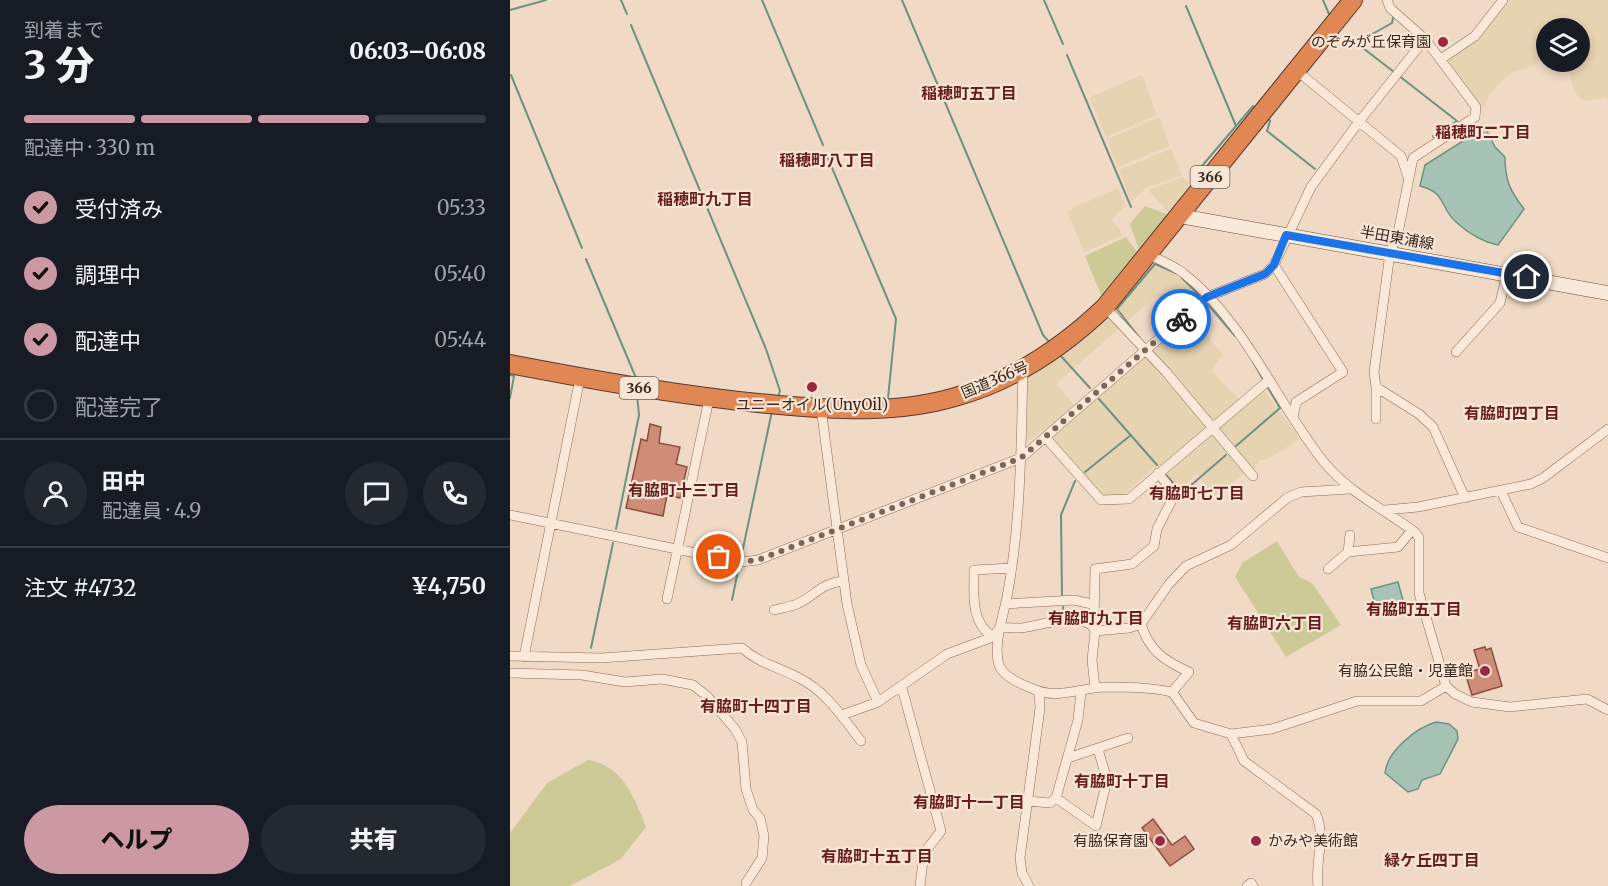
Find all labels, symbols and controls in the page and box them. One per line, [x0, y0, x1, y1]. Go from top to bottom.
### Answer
text: 到着まで [24, 17, 104, 42]
map controls [1536, 18, 1590, 72]
button: layers [1536, 18, 1590, 72]
place label: のぞみが丘保育園 [1311, 32, 1431, 51]
marker: のぞみが丘保育園 [1436, 35, 1450, 49]
text: 06:03–06:08 [349, 37, 486, 65]
text: 3 分 [24, 41, 95, 90]
district label: 稲穂町五丁目 [921, 83, 1017, 103]
district label: 稲穂町二丁目 [1435, 122, 1531, 142]
text: 配達中 · 330 m [24, 135, 155, 160]
district label: 稲穂町八丁目 [779, 150, 875, 170]
road number: 366 [1190, 166, 1230, 188]
district label: 稲穂町九丁目 [657, 189, 753, 209]
icon: check [24, 191, 57, 224]
text: 受付済み [75, 195, 163, 223]
text: 05:33 [437, 195, 486, 220]
street label: 半田東浦線 [1358, 222, 1436, 253]
pin [1501, 251, 1552, 302]
icon: check [24, 257, 57, 290]
icon: home [1510, 260, 1543, 293]
text: 調理中 [75, 261, 141, 289]
text: 05:40 [434, 261, 486, 286]
courier [1151, 289, 1211, 349]
icon: bike [1165, 303, 1198, 336]
icon: check [24, 323, 57, 356]
text: 配達中 [75, 327, 141, 355]
text: 05:44 [434, 327, 486, 352]
street label: 国道366号 [958, 357, 1031, 402]
road number: 366 [620, 377, 658, 399]
marker: ユニーオイル(UnyOil) [805, 380, 819, 394]
text: 配達完了 [75, 393, 163, 421]
place label: ユニーオイル(UnyOil) [736, 395, 888, 414]
district label: 有脇町四丁目 [1464, 403, 1560, 423]
button: person [24, 462, 87, 525]
button: chat [345, 462, 408, 525]
button: phone [423, 462, 486, 525]
text: 田中 [102, 467, 146, 495]
district label: 有脇町十三丁目 [628, 480, 740, 500]
district label: 有脇町七丁目 [1149, 483, 1245, 503]
text: 配達員 · 4.9 [102, 498, 201, 523]
pin [693, 531, 744, 582]
icon: bag [702, 540, 735, 573]
text: ¥4,750 [411, 572, 486, 600]
text: 注文 #4732 [24, 574, 137, 602]
district label: 有脇町五丁目 [1366, 599, 1462, 619]
district label: 有脇町九丁目 [1048, 608, 1144, 628]
district label: 有脇町六丁目 [1227, 613, 1323, 633]
place label: 有脇公民館・児童館 [1338, 661, 1473, 680]
marker: 有脇公民館・児童館 [1478, 664, 1492, 678]
district label: 有脇町十四丁目 [700, 696, 812, 716]
district label: 有脇町十丁目 [1074, 771, 1170, 791]
district label: 有脇町十一丁目 [913, 792, 1025, 812]
button: ヘルプ [24, 805, 249, 874]
button: 共有 [261, 805, 486, 874]
place label: 有脇保育園 [1073, 831, 1148, 850]
place label: かみや美術館 [1268, 831, 1358, 850]
marker: 有脇保育園 [1153, 834, 1167, 848]
marker: かみや美術館 [1249, 834, 1263, 848]
district label: 有脇町十五丁目 [821, 846, 933, 866]
district label: 緑ケ丘四丁目 [1384, 850, 1480, 870]

